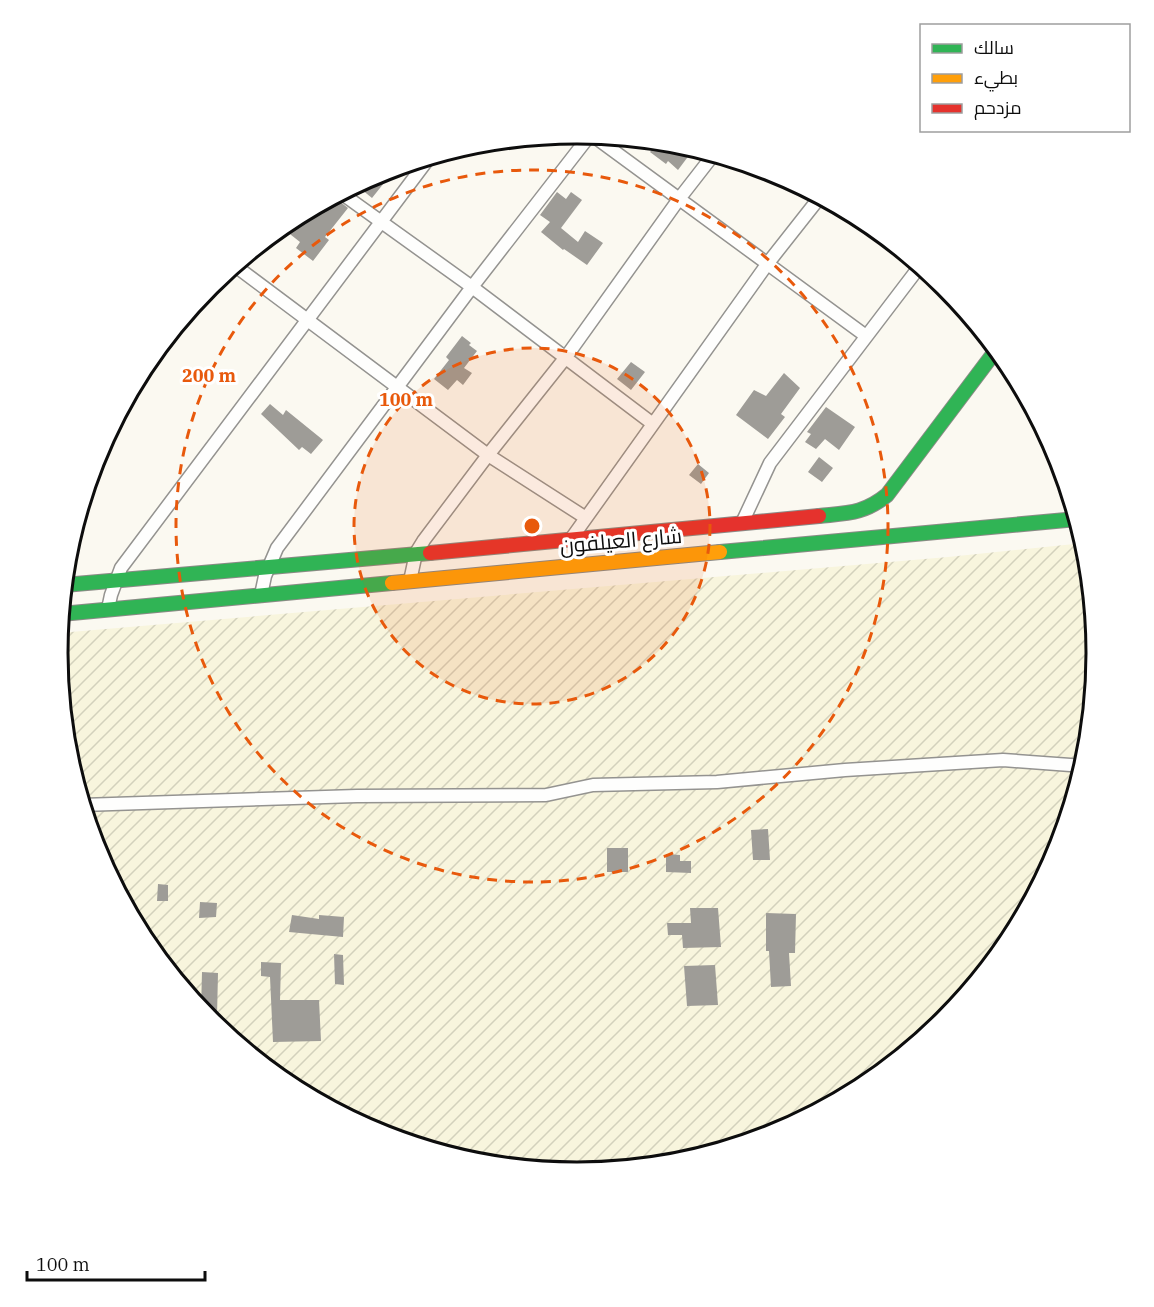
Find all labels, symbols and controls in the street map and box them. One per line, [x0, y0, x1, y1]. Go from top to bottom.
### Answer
legend [920, 24, 1130, 132]
text: سالك [974, 36, 1014, 59]
text: بطيء [974, 66, 1018, 92]
text: مزدحم [974, 96, 1022, 120]
text: 200 m [182, 364, 237, 387]
text: 100 m [379, 388, 434, 411]
centre of rings [522, 516, 542, 536]
street label: شارع العيلفون [559, 521, 683, 560]
scale bar [27, 1244, 206, 1282]
text: 100 m [36, 1253, 90, 1276]

